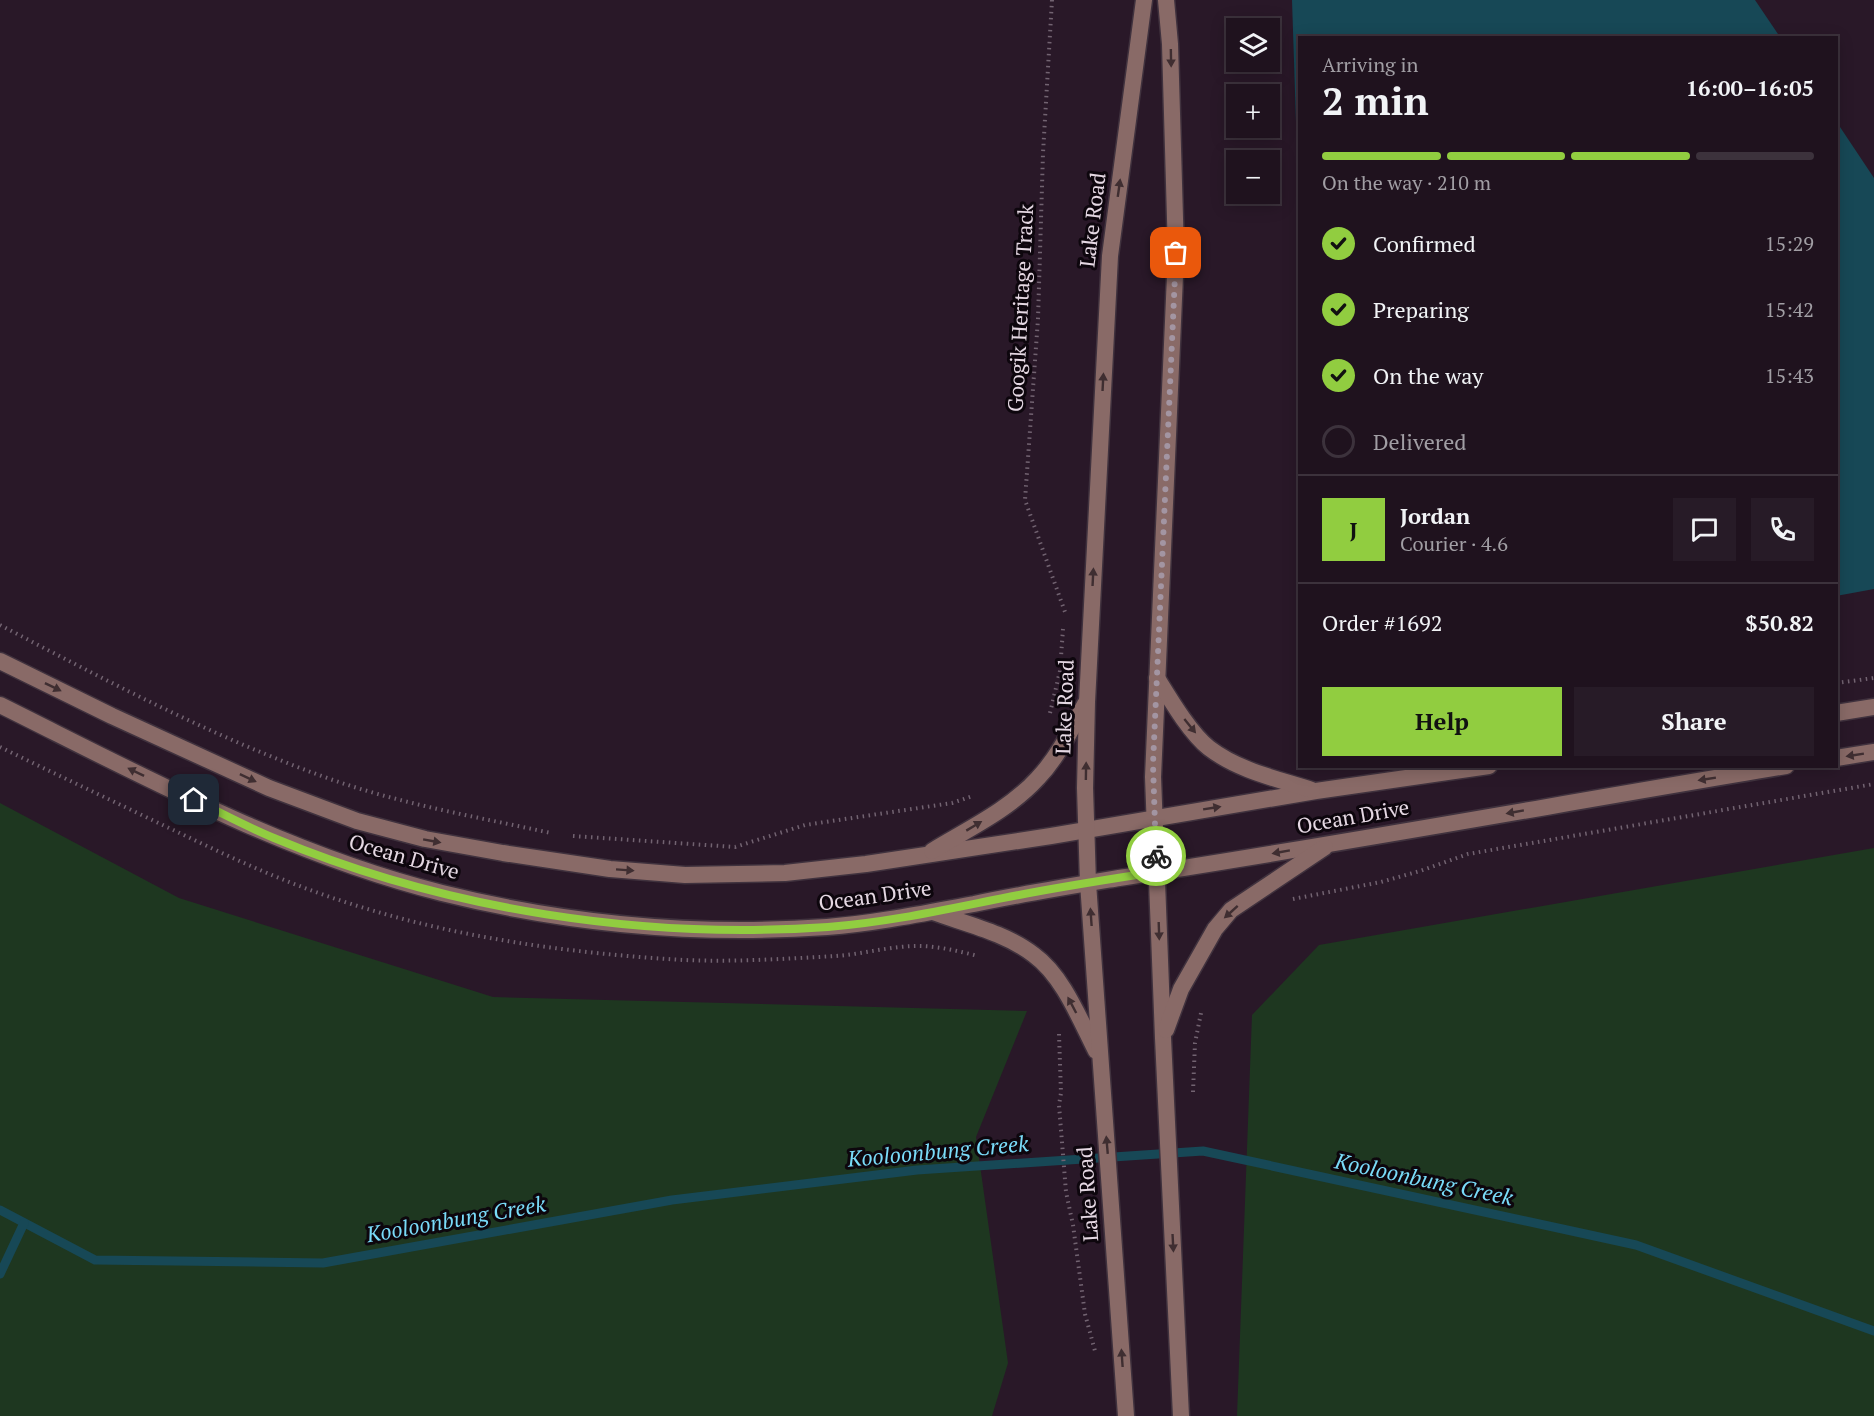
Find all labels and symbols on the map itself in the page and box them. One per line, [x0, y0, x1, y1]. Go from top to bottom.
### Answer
one-way arrow [1166, 49, 1175, 68]
street label: Lake Road [1072, 171, 1112, 269]
one-way arrow [1114, 178, 1123, 197]
street label: Googik Heritage Track [1001, 203, 1039, 413]
pin [1150, 227, 1201, 278]
one-way arrow [1099, 372, 1108, 391]
one-way arrow [1089, 567, 1098, 586]
street label: Lake Road [1048, 659, 1080, 755]
one-way arrow [44, 682, 61, 691]
one-way arrow [1183, 718, 1196, 733]
one-way arrow [1845, 751, 1864, 760]
one-way arrow [1081, 762, 1091, 781]
one-way arrow [128, 768, 145, 777]
pin [168, 774, 219, 825]
one-way arrow [240, 774, 257, 783]
one-way arrow [1698, 775, 1717, 784]
street label: Ocean Drive [1294, 792, 1411, 840]
one-way arrow [1203, 803, 1222, 812]
one-way arrow [1505, 808, 1524, 817]
one-way arrow [966, 821, 982, 832]
courier [1126, 826, 1186, 886]
street label: Ocean Drive [346, 827, 463, 885]
one-way arrow [423, 837, 442, 846]
one-way arrow [1272, 848, 1291, 857]
one-way arrow [616, 865, 635, 875]
street label: Ocean Drive [817, 873, 933, 917]
one-way arrow [1224, 905, 1239, 918]
one-way arrow [1086, 908, 1095, 927]
one-way arrow [1154, 921, 1164, 940]
one-way arrow [1068, 997, 1077, 1014]
water label: Kooloonbung Creek [845, 1128, 1030, 1173]
one-way arrow [1102, 1136, 1112, 1155]
street label: Lake Road [1070, 1145, 1104, 1243]
water label: Kooloonbung Creek [1331, 1145, 1516, 1212]
water label: Kooloonbung Creek [363, 1188, 548, 1249]
one-way arrow [1168, 1233, 1177, 1252]
one-way arrow [1117, 1348, 1126, 1367]

